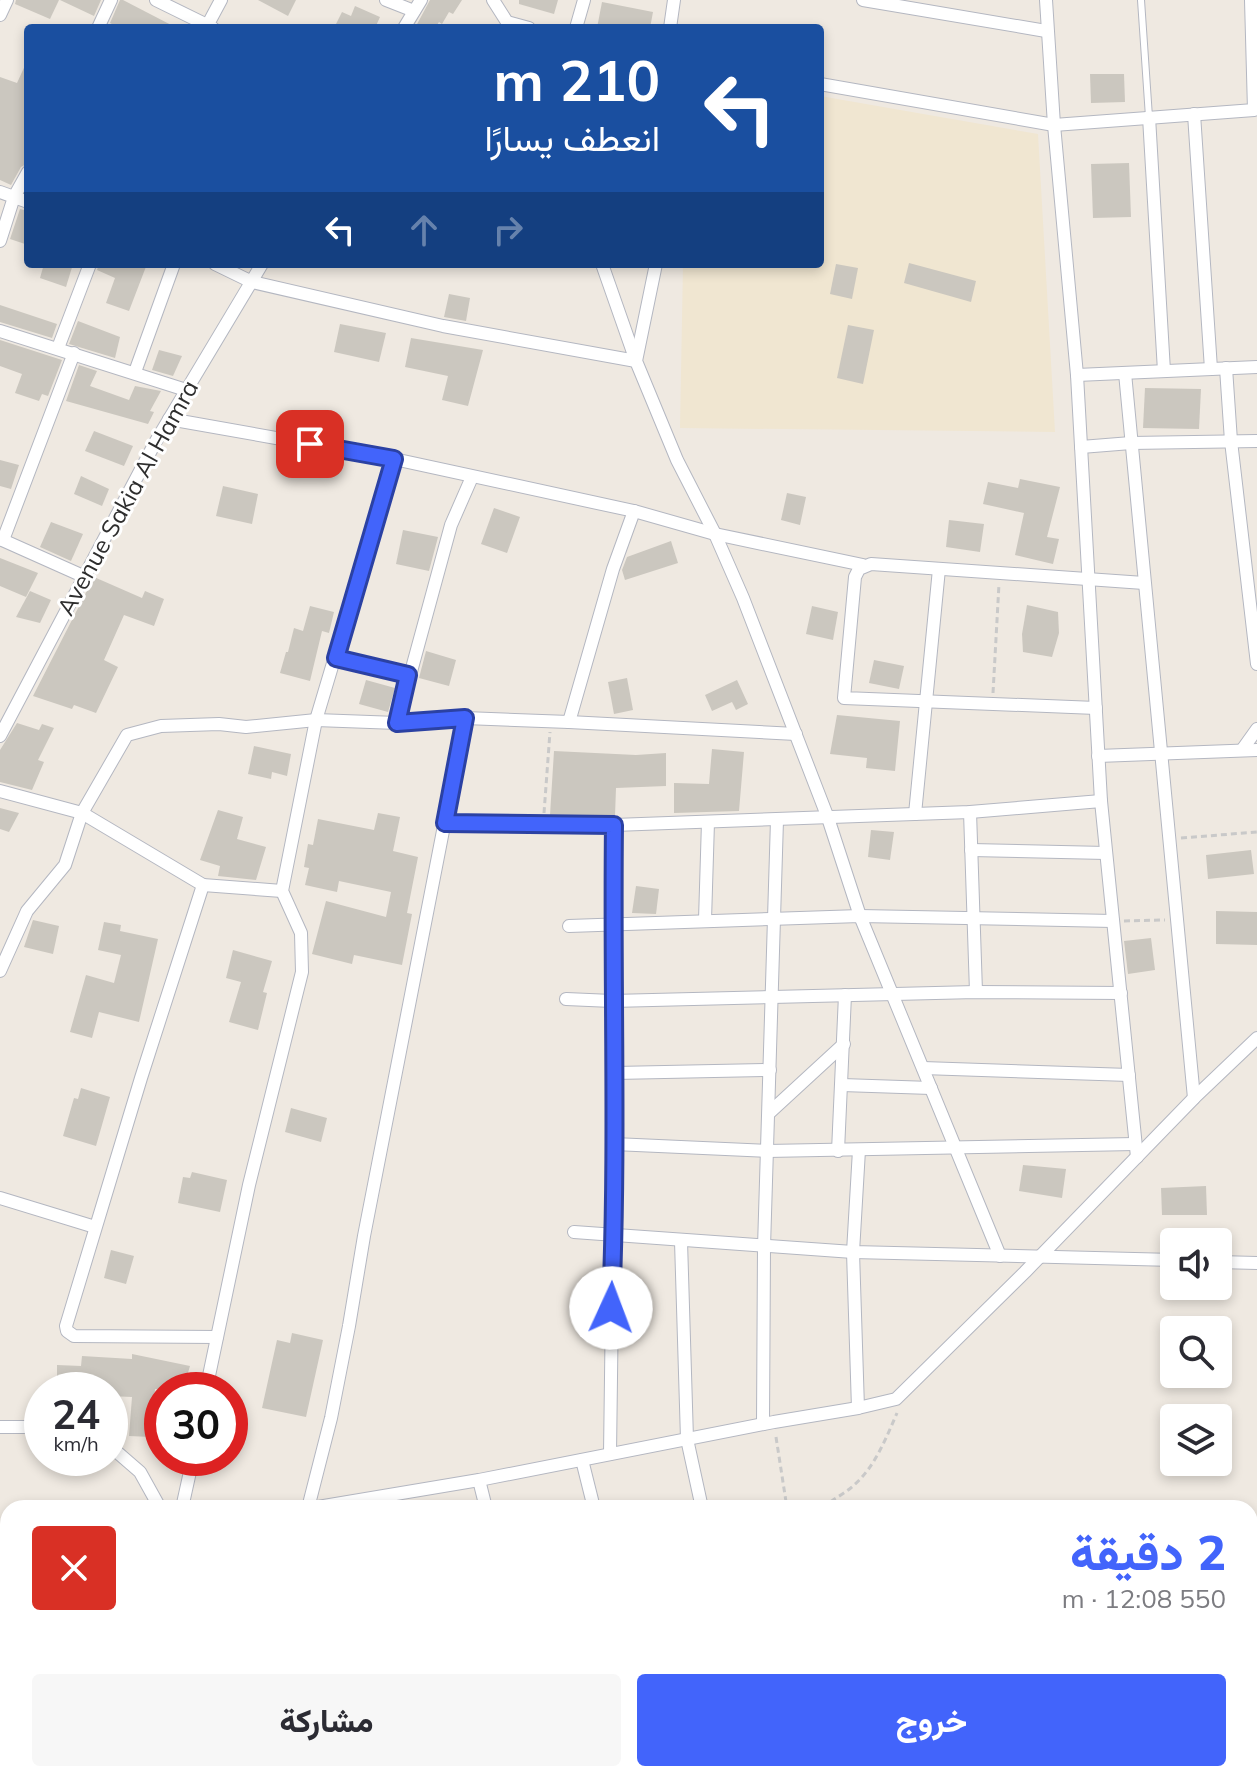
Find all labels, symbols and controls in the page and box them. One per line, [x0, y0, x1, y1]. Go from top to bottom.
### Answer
text: 210 m [493, 45, 660, 115]
icon: left [688, 56, 792, 160]
text: انعطف يسارًا [484, 115, 660, 160]
icon: left [318, 208, 362, 252]
icon: ahead [402, 208, 446, 252]
icon: right [486, 208, 530, 252]
street label: Avenue Sakia Al Hamra [50, 375, 204, 620]
pin [276, 410, 344, 478]
icon: arrive [288, 422, 332, 466]
map controls [1160, 1228, 1232, 1476]
button: sound [1160, 1228, 1232, 1300]
position arrow [569, 1266, 653, 1350]
button: search [1160, 1316, 1232, 1388]
speed limit sign: 30 [144, 1372, 248, 1476]
text: 24 [52, 1389, 100, 1439]
button: layers [1160, 1404, 1232, 1476]
text: km/h [53, 1431, 99, 1456]
text: 2 دقيقة [1070, 1522, 1226, 1582]
button: close [32, 1526, 116, 1610]
text: 550 m · 12:08 [1062, 1582, 1226, 1615]
button: مشاركة [32, 1674, 621, 1766]
button: خروج [637, 1674, 1226, 1766]

